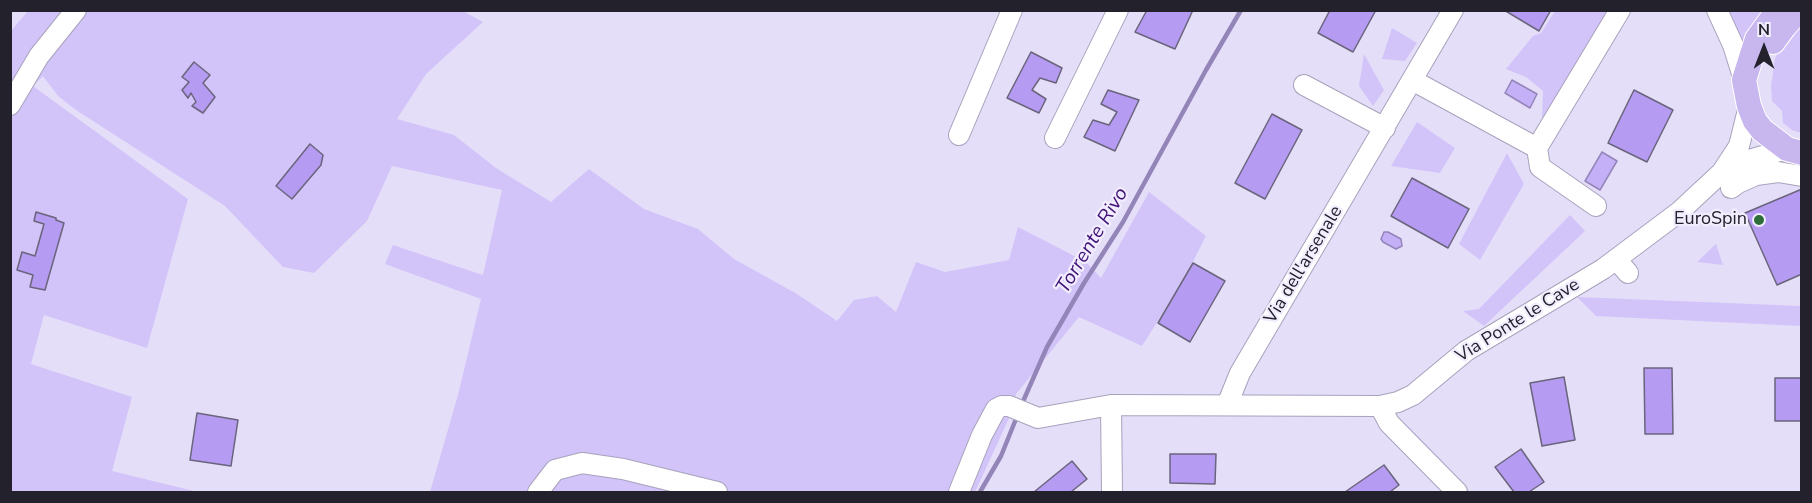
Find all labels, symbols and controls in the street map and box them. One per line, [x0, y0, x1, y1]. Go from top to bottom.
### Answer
north arrow [1734, 18, 1794, 78]
text: N [1758, 19, 1770, 41]
water label: Torrente Rivo [1052, 183, 1134, 299]
street label: Via dell'arsenale [1260, 202, 1348, 328]
place label: EuroSpin [1674, 209, 1747, 231]
marker: EuroSpin [1752, 213, 1766, 227]
street label: Via Ponte le Cave [1452, 274, 1584, 368]

